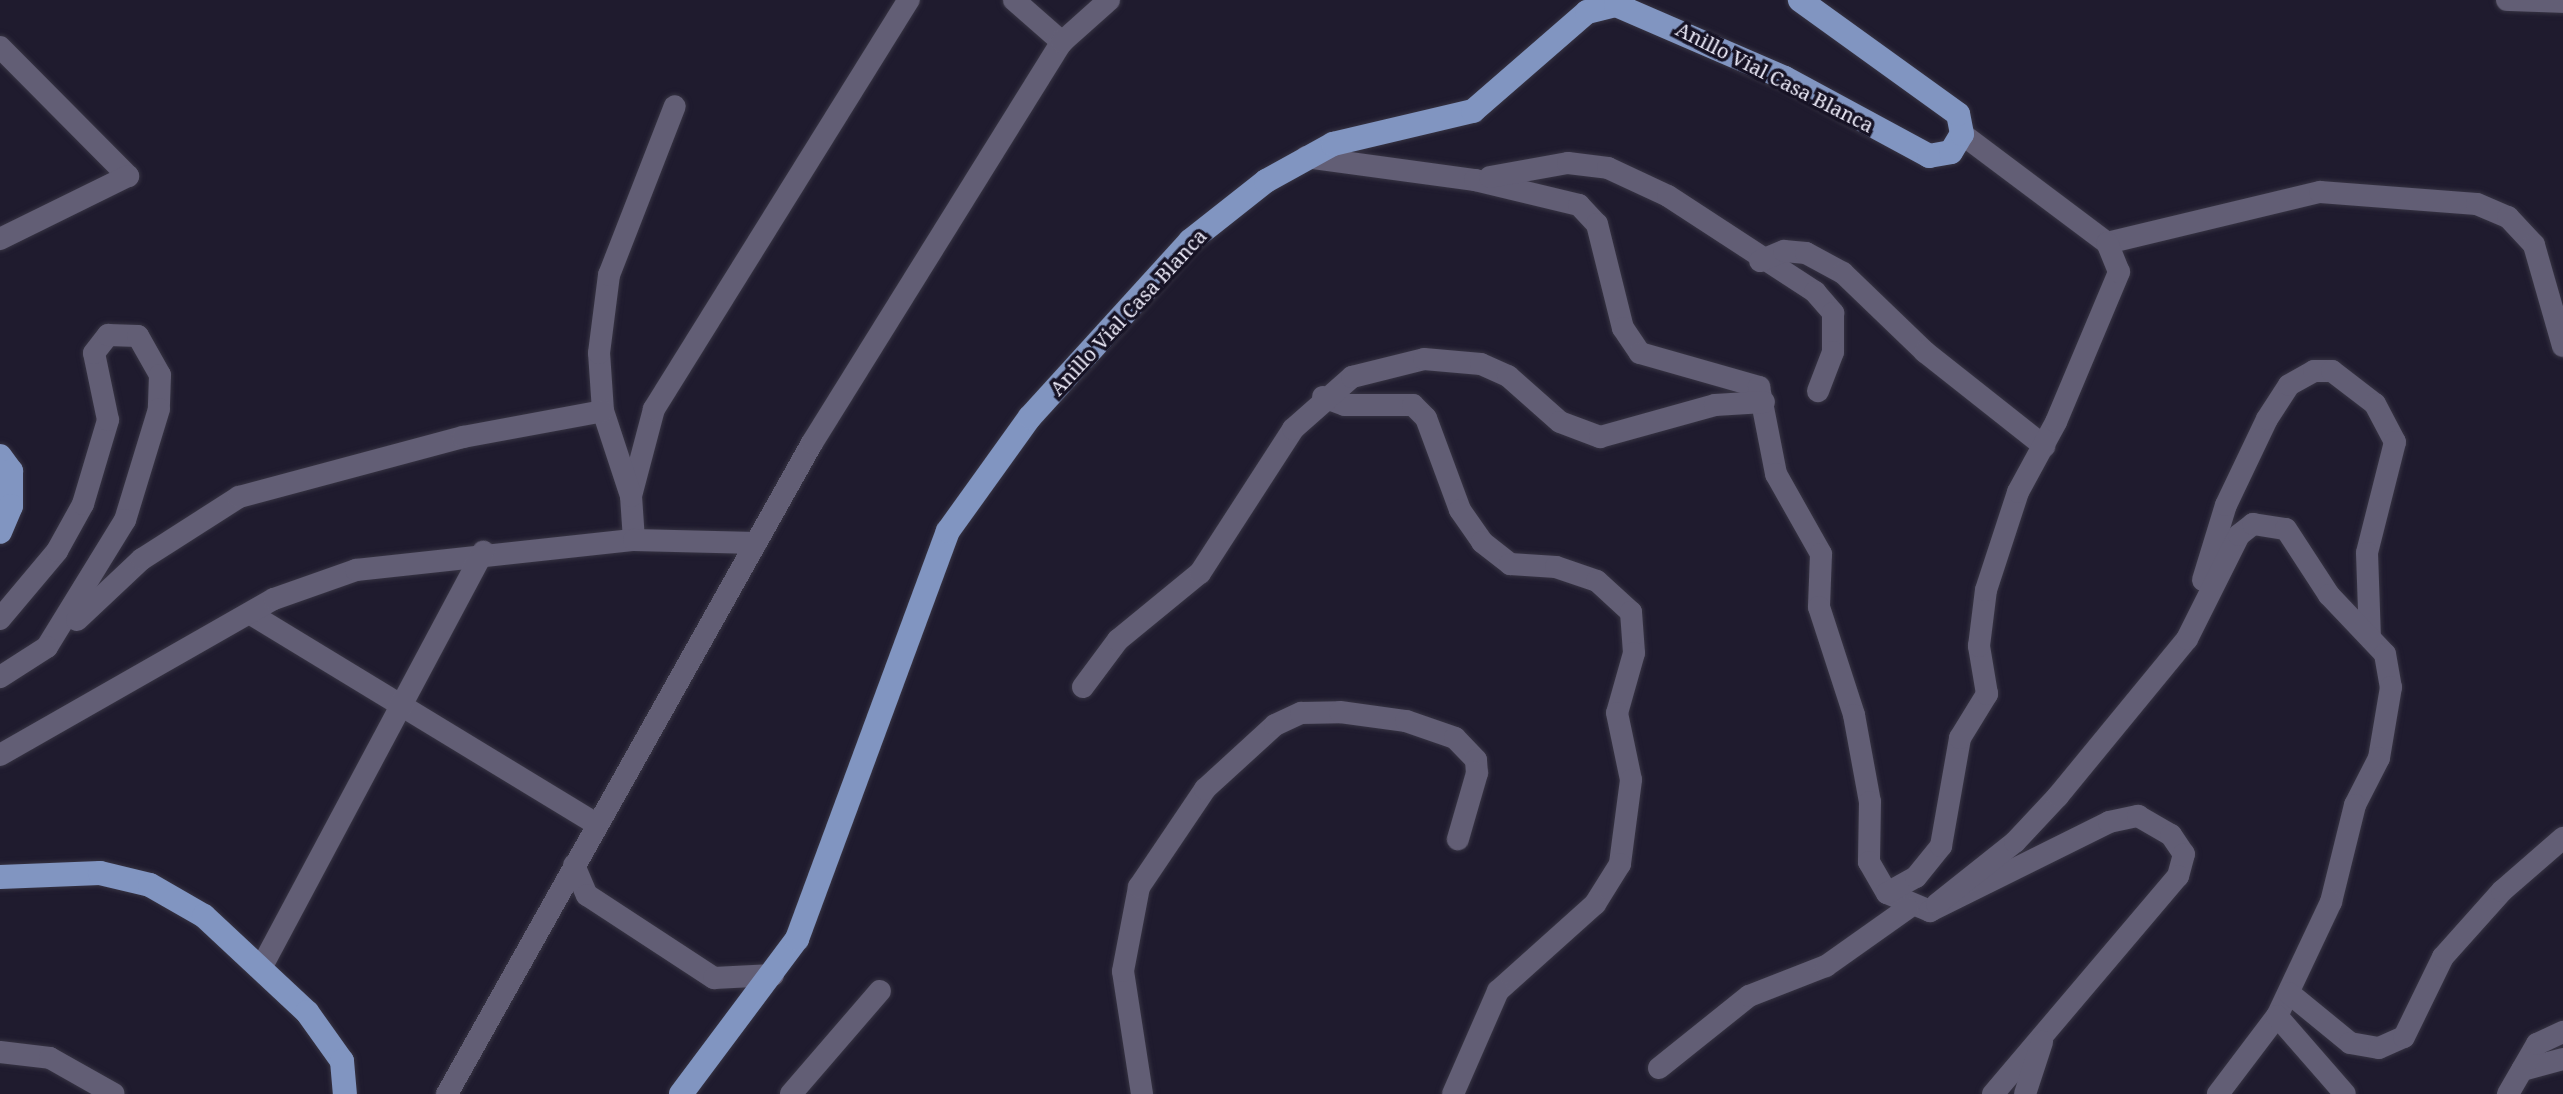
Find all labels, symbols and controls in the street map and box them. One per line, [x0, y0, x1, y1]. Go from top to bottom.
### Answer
street label: Anillo Vial Casa Blanca [1672, 17, 1878, 137]
street label: Anillo Vial Casa Blanca [1045, 224, 1211, 400]

